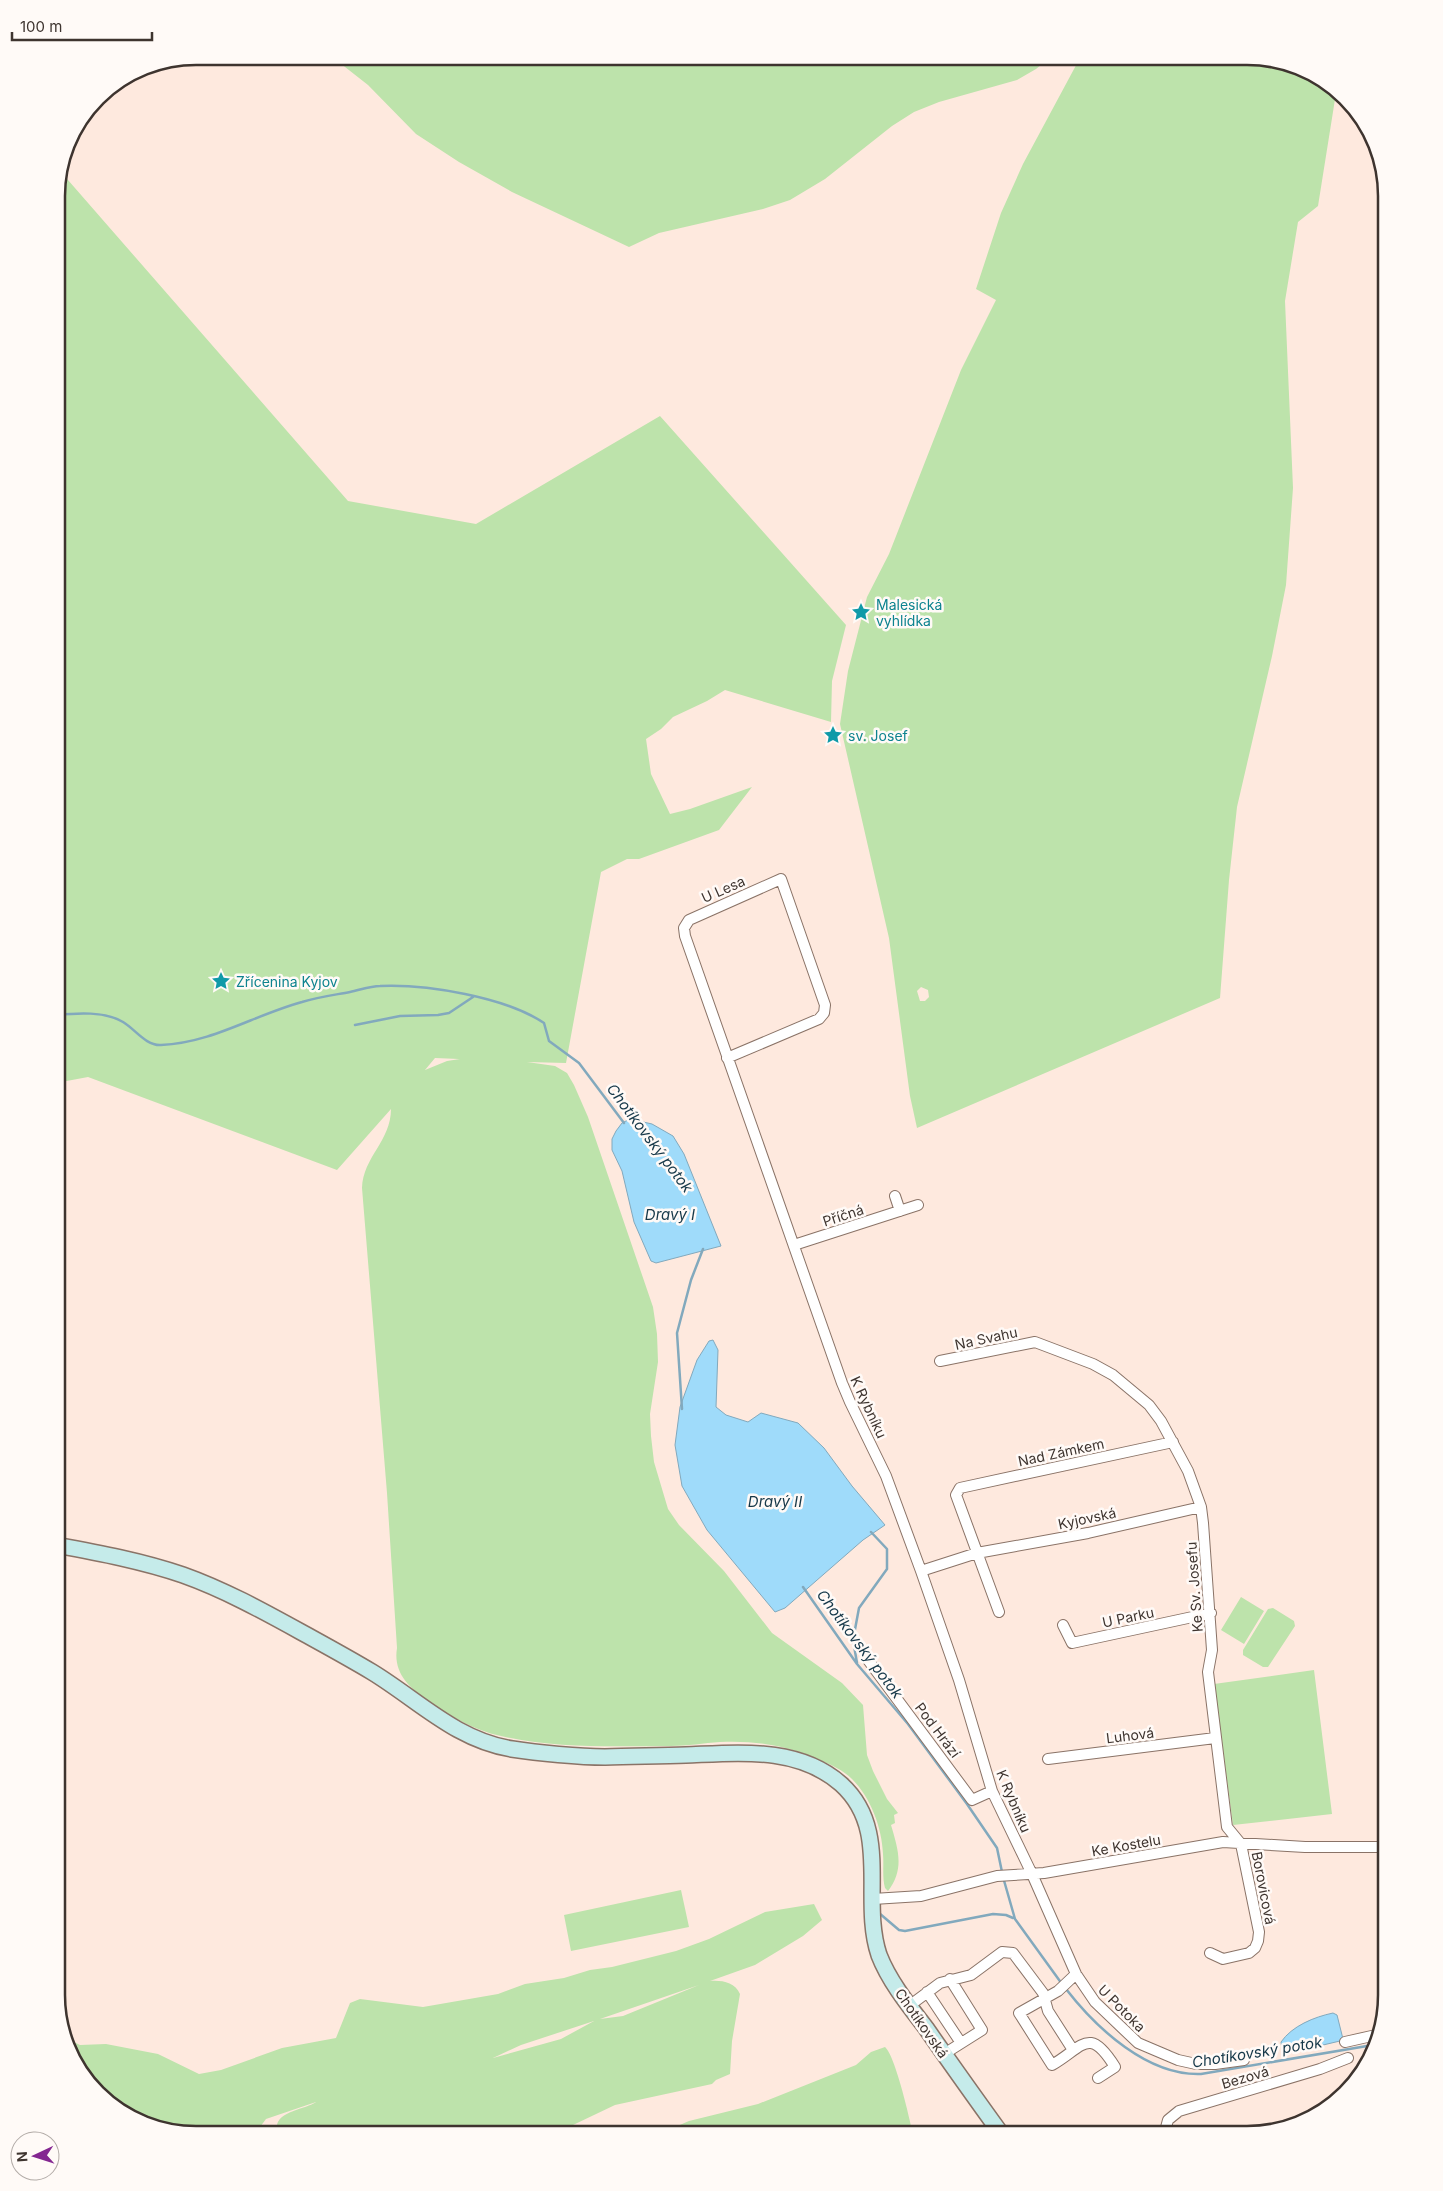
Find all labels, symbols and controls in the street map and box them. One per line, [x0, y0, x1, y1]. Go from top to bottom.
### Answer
scale bar [12, 10, 152, 42]
text: 100 m [20, 17, 62, 36]
place label: Malesická vyhlídka [876, 596, 942, 629]
place icon: Malesická vyhlídka [850, 601, 872, 623]
place icon: sv. Josef [822, 724, 844, 746]
place label: sv. Josef [848, 727, 908, 744]
street label: U Lesa [699, 872, 747, 906]
place icon: Zřícenina Kyjov [210, 970, 232, 992]
place label: Zřícenina Kyjov [236, 973, 338, 990]
water label: Chotíkovský potok [603, 1080, 698, 1197]
street label: Příčná [820, 1200, 866, 1230]
water label: Dravý I [645, 1205, 695, 1224]
street label: Na Svahu [953, 1323, 1019, 1353]
street label: K Rybníku [847, 1373, 891, 1441]
street label: Nad Zámkem [1016, 1435, 1106, 1469]
water label: Dravý II [748, 1492, 802, 1511]
street label: Kyjovská [1056, 1504, 1118, 1532]
street label: Ke Sv. Josefu [1182, 1541, 1206, 1633]
water label: Chotíkovský potok [813, 1586, 908, 1703]
street label: U Parku [1101, 1603, 1155, 1631]
street label: Pod Hrází [912, 1699, 965, 1761]
street label: Luhová [1105, 1724, 1155, 1746]
street label: K Rybníku [993, 1767, 1035, 1835]
street label: Ke Kostelu [1090, 1831, 1162, 1859]
street label: Borovicová [1249, 1850, 1279, 1926]
street label: U Potoka [1095, 1981, 1149, 2035]
street label: Chotíkovská [892, 1985, 952, 2061]
water label: Chotíkovský potok [1191, 2032, 1324, 2072]
street label: Bezová [1219, 2062, 1271, 2092]
north arrow [10, 2131, 60, 2181]
text: N [13, 2151, 30, 2163]

